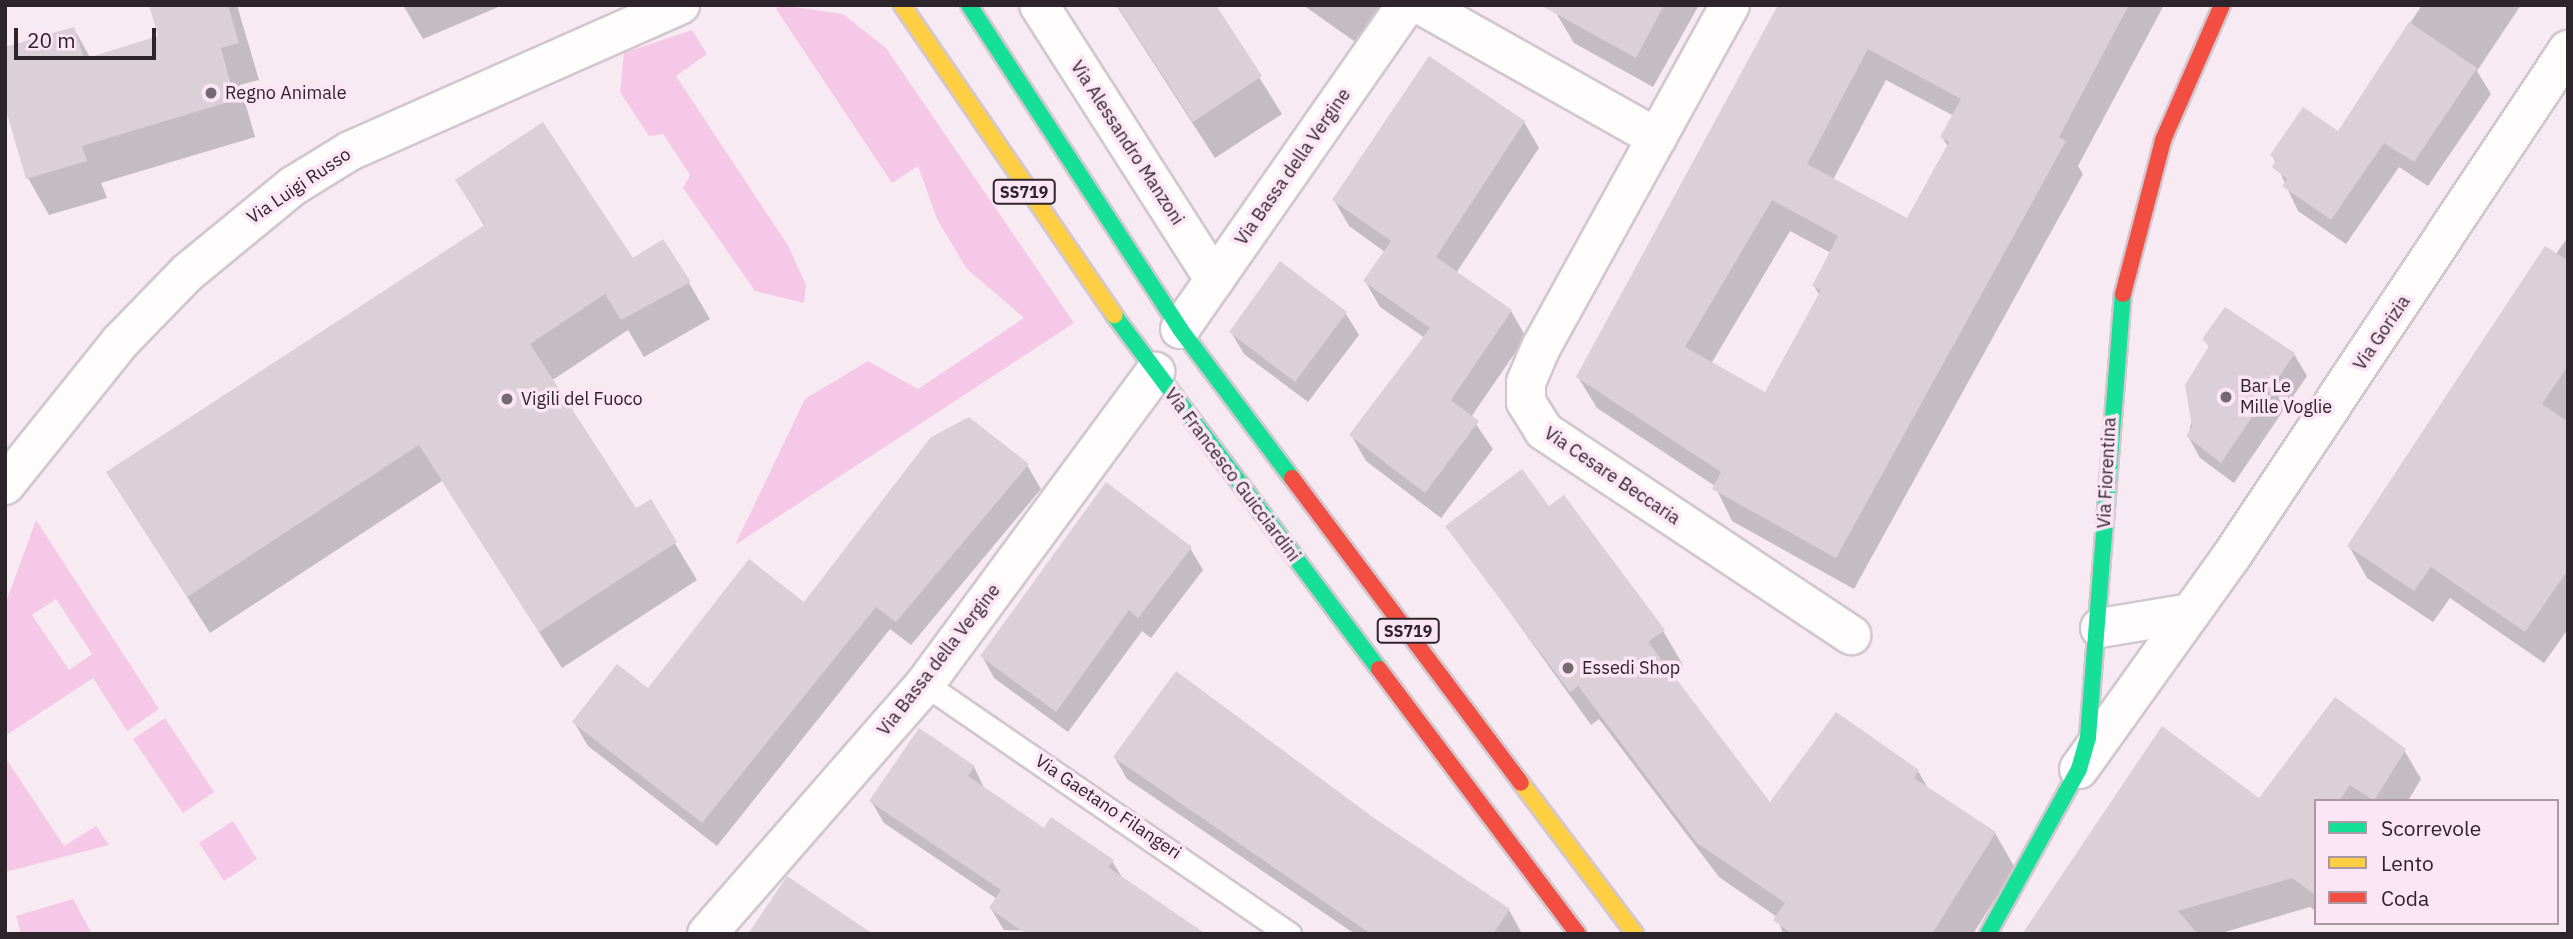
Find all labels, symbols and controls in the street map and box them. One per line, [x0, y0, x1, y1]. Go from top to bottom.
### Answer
scale bar [18, 14, 159, 58]
text: 20 m [27, 26, 76, 54]
street label: Via Alessandro Manzoni [1066, 57, 1188, 229]
place label: Regno Animale [225, 82, 347, 104]
street label: Via Bassa della Vergine [1231, 84, 1355, 250]
marker: Regno Animale [203, 85, 219, 101]
street label: Via Luigi Russo [243, 143, 355, 229]
road number: SS719 [992, 180, 1056, 204]
street label: Via Gorizia [2349, 292, 2415, 374]
place label: Bar Le Mille Voglie [2240, 376, 2332, 418]
street label: Via Francesco Guicciardini [1160, 384, 1304, 566]
place label: Vigili del Fuoco [521, 388, 643, 410]
marker: Bar Le Mille Voglie [2218, 389, 2234, 405]
marker: Vigili del Fuoco [499, 391, 515, 407]
street label: Via Fiorentina [2093, 417, 2121, 529]
street label: Via Cesare Beccaria [1540, 422, 1684, 530]
street label: Via Bassa della Vergine [873, 580, 1005, 740]
road number: SS719 [1376, 618, 1440, 644]
place label: Essedi Shop [1582, 657, 1680, 679]
marker: Essedi Shop [1560, 660, 1576, 676]
street label: Via Gaetano Filangeri [1031, 750, 1185, 864]
legend [2314, 799, 2559, 925]
text: Scorrevole [2381, 814, 2481, 842]
text: Lento [2381, 849, 2434, 877]
text: Coda [2381, 884, 2429, 912]

